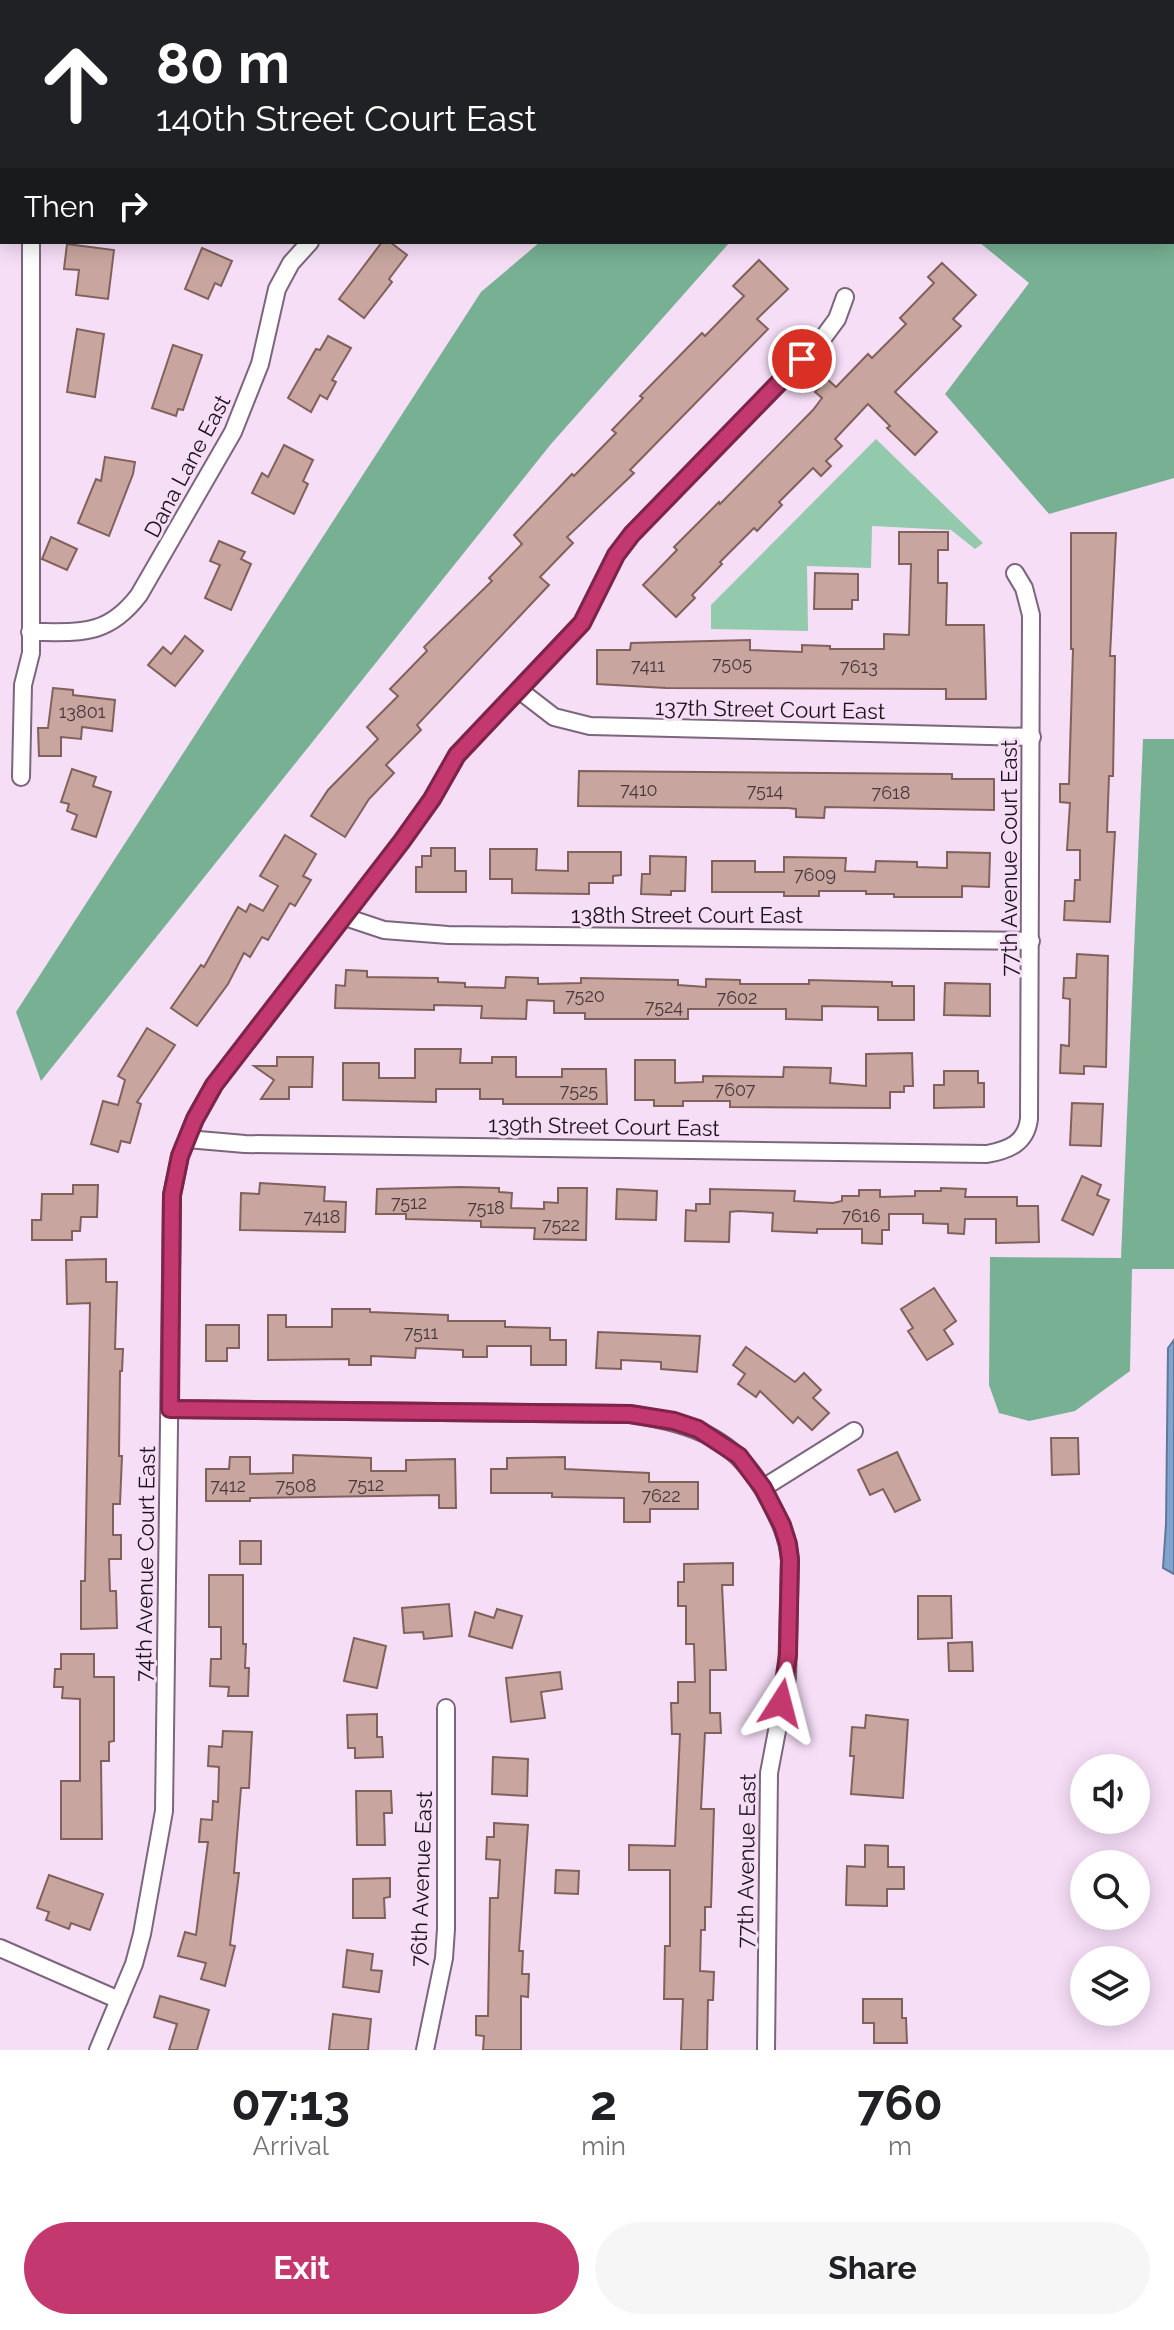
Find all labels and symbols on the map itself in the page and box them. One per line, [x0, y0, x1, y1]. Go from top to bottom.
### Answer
pin [768, 325, 836, 393]
street label: Dana Lane East [139, 390, 236, 542]
house number: 7505 [712, 653, 752, 674]
house number: 7411 [631, 655, 665, 676]
house number: 7613 [840, 656, 878, 677]
street label: 137th Street Court East [655, 694, 886, 724]
house number: 13801 [59, 701, 106, 722]
street label: 77th Avenue Court East [996, 739, 1022, 976]
house number: 7410 [620, 779, 658, 800]
house number: 7514 [747, 780, 784, 801]
house number: 7618 [872, 782, 910, 803]
house number: 7609 [794, 864, 836, 885]
street label: 138th Street Court East [571, 902, 804, 928]
house number: 7520 [565, 985, 605, 1006]
house number: 7602 [717, 987, 757, 1008]
house number: 7524 [645, 996, 683, 1017]
house number: 7607 [715, 1079, 756, 1100]
house number: 7525 [560, 1080, 598, 1101]
street label: 139th Street Court East [488, 1111, 721, 1141]
house number: 7512 [391, 1192, 427, 1213]
house number: 7518 [467, 1197, 505, 1218]
house number: 7616 [841, 1205, 881, 1226]
house number: 7418 [304, 1206, 340, 1227]
house number: 7522 [542, 1214, 580, 1235]
house number: 7511 [404, 1322, 439, 1343]
street label: 74th Avenue Court East [130, 1445, 160, 1682]
house number: 7512 [348, 1474, 384, 1495]
house number: 7412 [210, 1475, 246, 1496]
house number: 7508 [276, 1475, 316, 1496]
house number: 7622 [641, 1485, 681, 1506]
position arrow [739, 1661, 823, 1745]
street label: 77th Avenue East [731, 1773, 761, 1949]
street label: 76th Avenue East [405, 1790, 437, 1968]

